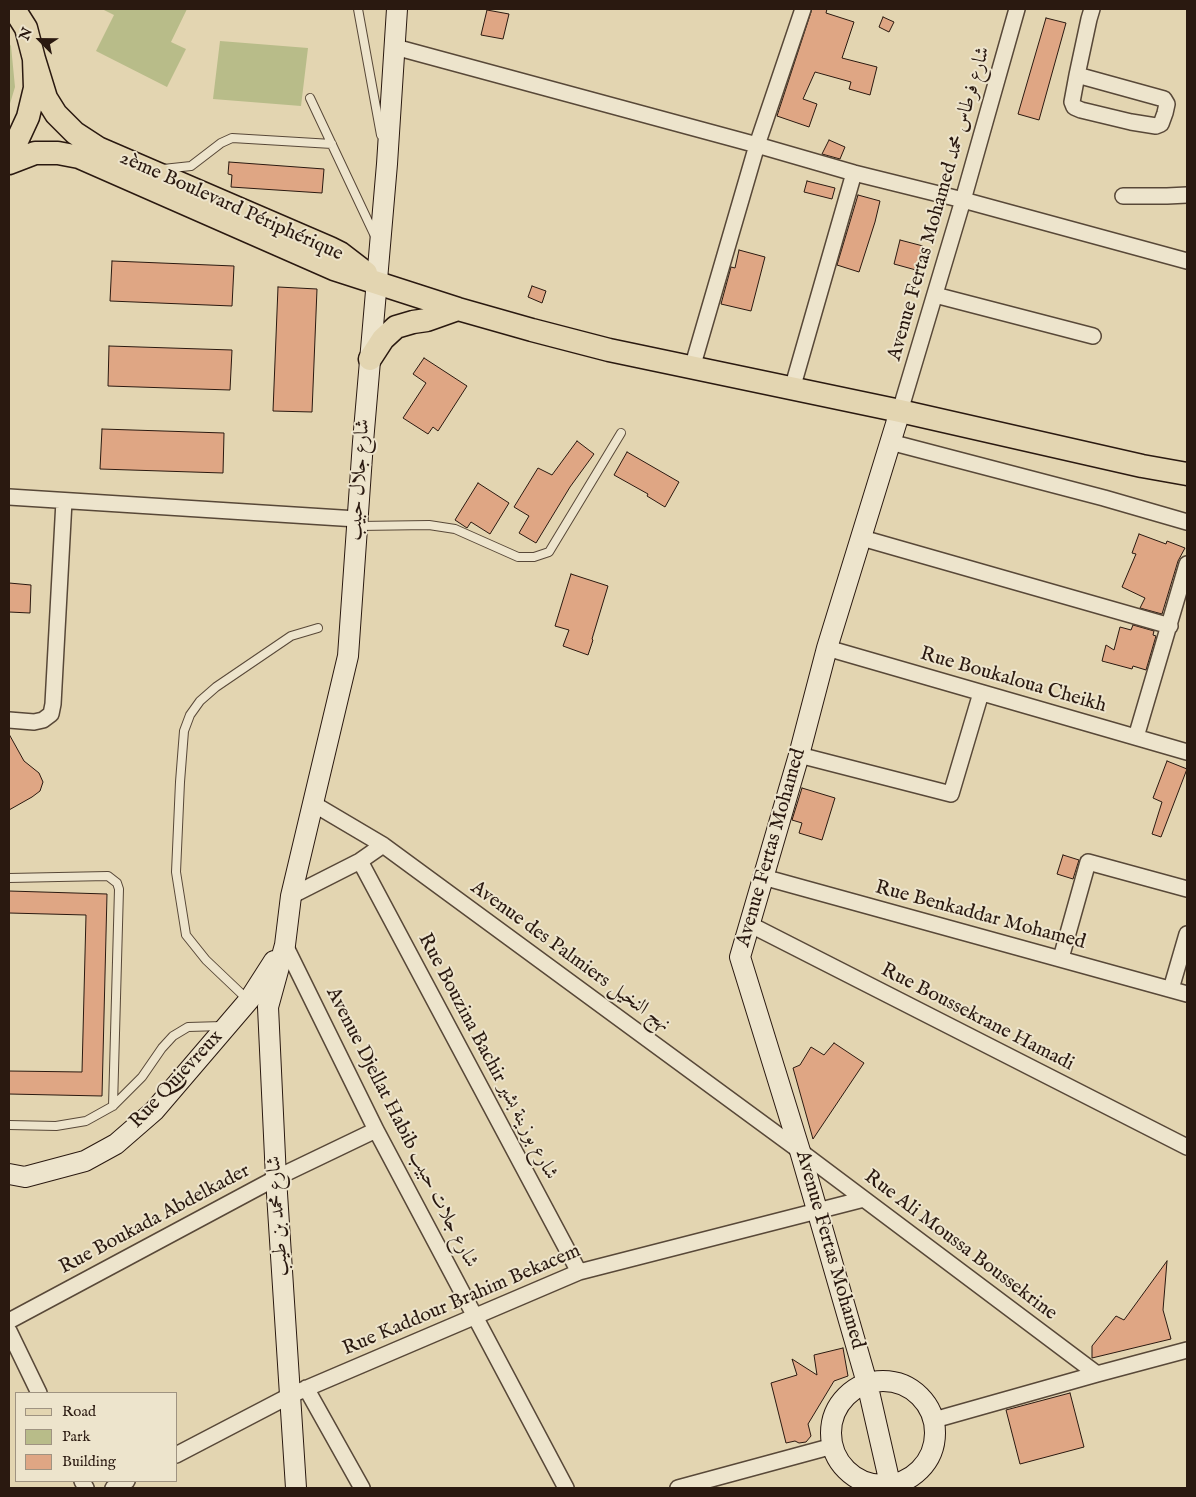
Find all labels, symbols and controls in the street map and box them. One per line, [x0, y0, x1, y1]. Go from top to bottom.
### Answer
north arrow [15, 15, 65, 65]
text: N [16, 25, 37, 43]
street label: Avenue Fertas Mohamed شارع فرطاس محمد [884, 44, 996, 364]
street label: 2ème Boulevard Périphérique [116, 147, 346, 267]
street label: شارع جلال حبيب [344, 418, 376, 542]
street label: Rue Boukaloua Cheikh [917, 643, 1109, 719]
street label: Avenue Fertas Mohamed [732, 746, 812, 950]
street label: Avenue des Palmiers نهج النخيل [465, 876, 675, 1038]
street label: Rue Benkaddar Mohamed [872, 876, 1088, 956]
street label: Rue Bouzina Bachir شارع بوزينة بشير [412, 930, 562, 1184]
street label: Rue Boussekrane Hamadi [876, 959, 1078, 1077]
street label: Avenue Djellat Habib شارع جلات حبيب [320, 984, 482, 1272]
street label: Rue Quievreux [125, 1026, 229, 1134]
street label: Avenue Fertas Mohamed [789, 1148, 869, 1352]
street label: شارع محمد بن طيب [263, 1155, 295, 1277]
street label: Rue Boukada Abdelkader [56, 1160, 254, 1280]
street label: Rue Ali Moussa Boussekrine [859, 1166, 1061, 1326]
street label: Rue Kaddour Brahim Bekacem [339, 1240, 585, 1362]
legend [15, 1392, 178, 1482]
text: Road [62, 1402, 96, 1421]
text: Park [62, 1427, 91, 1446]
text: Building [62, 1452, 116, 1471]

